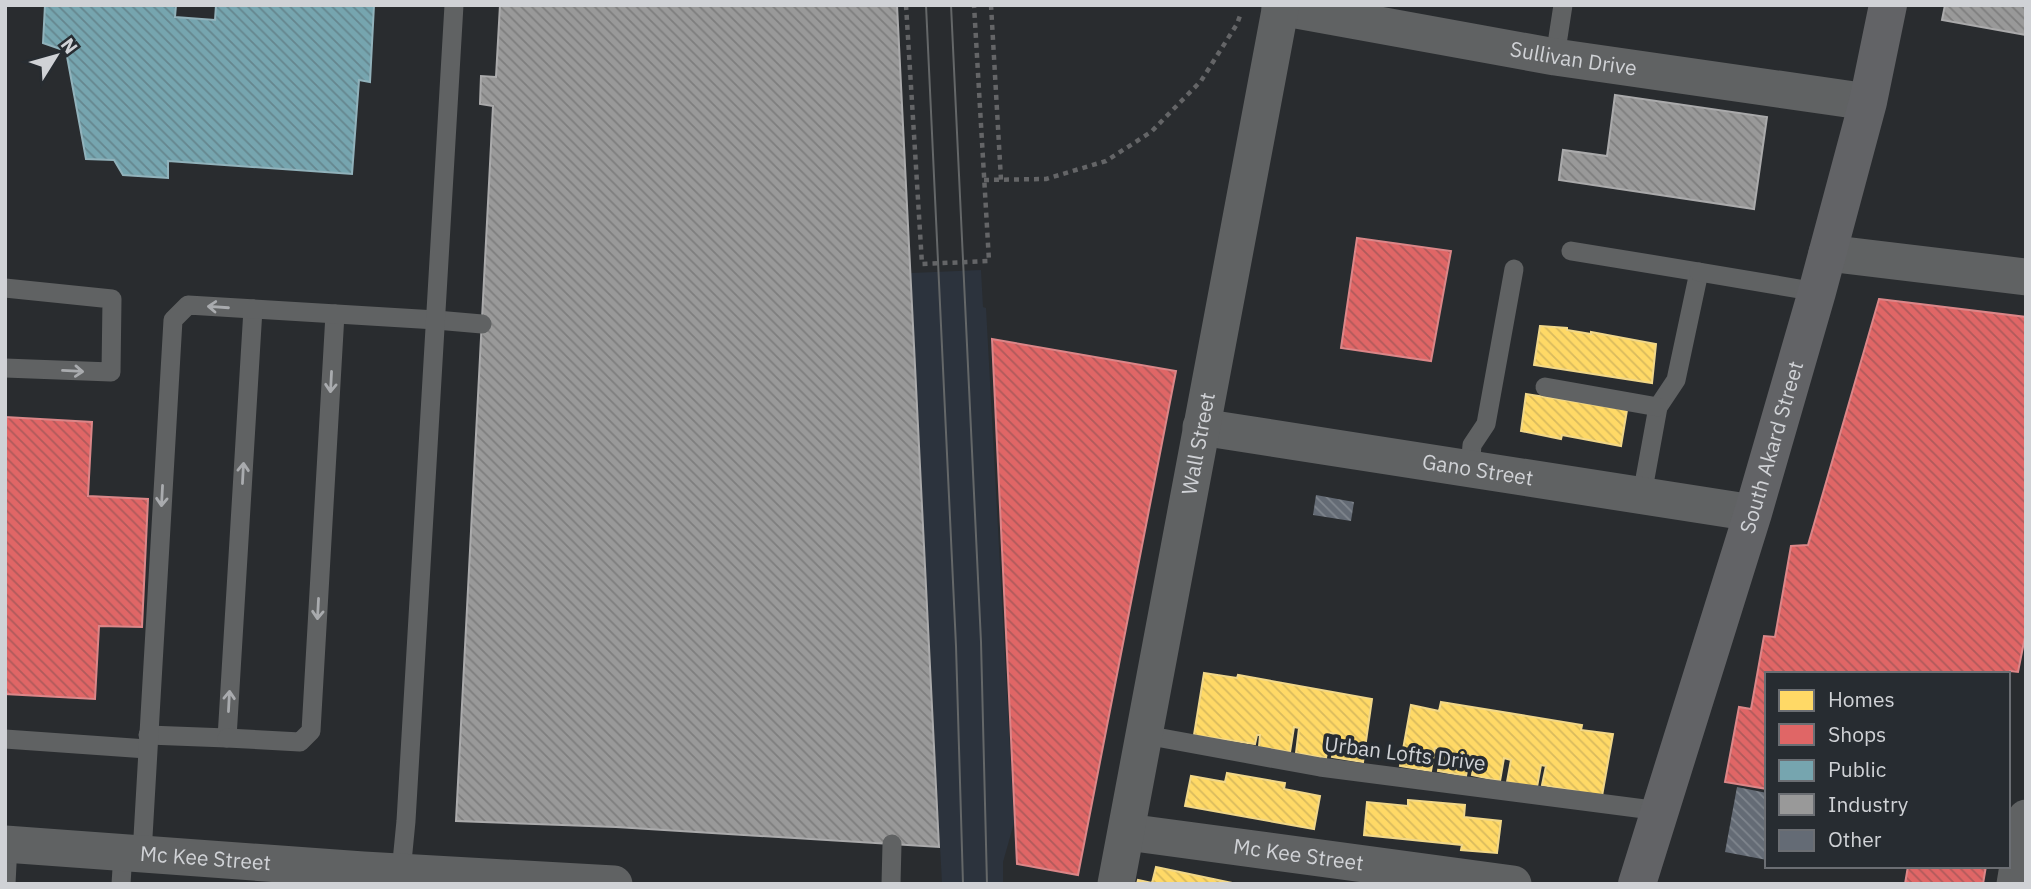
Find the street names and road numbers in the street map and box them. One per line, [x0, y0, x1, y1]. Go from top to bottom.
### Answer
street label: Sullivan Drive [1508, 34, 1639, 82]
street label: South Akard Street [1732, 358, 1809, 537]
street label: Wall Street [1174, 390, 1221, 497]
street label: Gano Street [1420, 447, 1535, 492]
street label: Urban Lofts Drive [1323, 729, 1487, 777]
street label: Mc Kee Street [1232, 831, 1365, 877]
street label: Mc Kee Street [139, 839, 272, 876]

